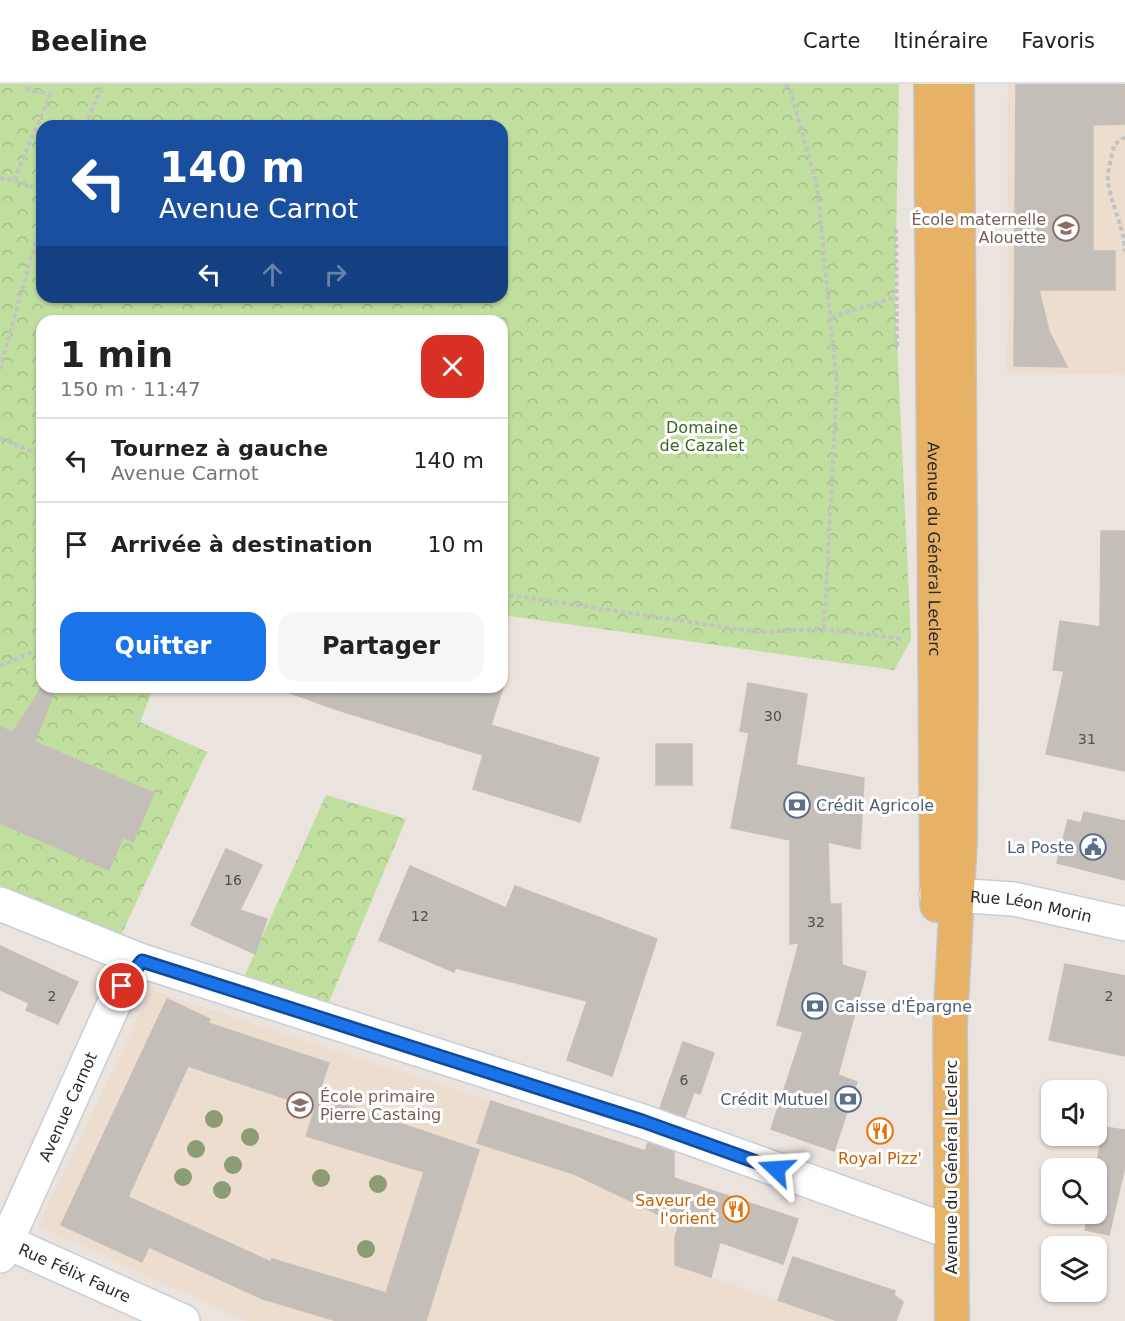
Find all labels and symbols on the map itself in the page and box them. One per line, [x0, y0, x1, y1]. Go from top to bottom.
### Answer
place label: École maternelle Alouette [911, 210, 1046, 247]
school or university icon: École maternelle Alouette [1051, 213, 1081, 243]
park label: Domaine de Cazalet [660, 418, 744, 455]
street label: Avenue du Général Leclerc [924, 442, 944, 656]
house number: 30 [764, 708, 782, 724]
house number: 31 [1078, 731, 1096, 747]
bank icon: Crédit Agricole [782, 790, 812, 820]
place label: Crédit Agricole [816, 796, 934, 815]
public building icon: La Poste [1078, 832, 1108, 862]
place label: La Poste [1007, 838, 1074, 857]
house number: 16 [224, 872, 242, 888]
street label: Rue Léon Morin [969, 887, 1094, 926]
house number: 12 [411, 908, 429, 924]
house number: 32 [807, 914, 825, 930]
pin [96, 960, 147, 1011]
house number: 2 [48, 988, 56, 1004]
house number: 2 [1105, 988, 1113, 1004]
bank icon: Caisse d'Épargne [800, 991, 830, 1021]
place label: Caisse d'Épargne [834, 997, 972, 1016]
street label: Avenue Carnot [35, 1049, 101, 1164]
street label: Avenue du Général Leclerc [942, 1060, 961, 1274]
house number: 6 [680, 1072, 689, 1088]
bank icon: Crédit Mutuel [833, 1084, 863, 1114]
place label: École primaire Pierre Castaing [320, 1087, 441, 1124]
school or university icon: École primaire Pierre Castaing [285, 1090, 315, 1120]
place label: Crédit Mutuel [720, 1090, 828, 1109]
restaurant icon: Royal Pizz' [865, 1116, 895, 1146]
position arrow [744, 1137, 808, 1201]
place label: Royal Pizz' [838, 1149, 922, 1168]
place label: Saveur de l'orient [635, 1191, 716, 1228]
restaurant icon: Saveur de l'orient [721, 1194, 751, 1224]
street label: Rue Félix Faure [16, 1240, 134, 1306]

